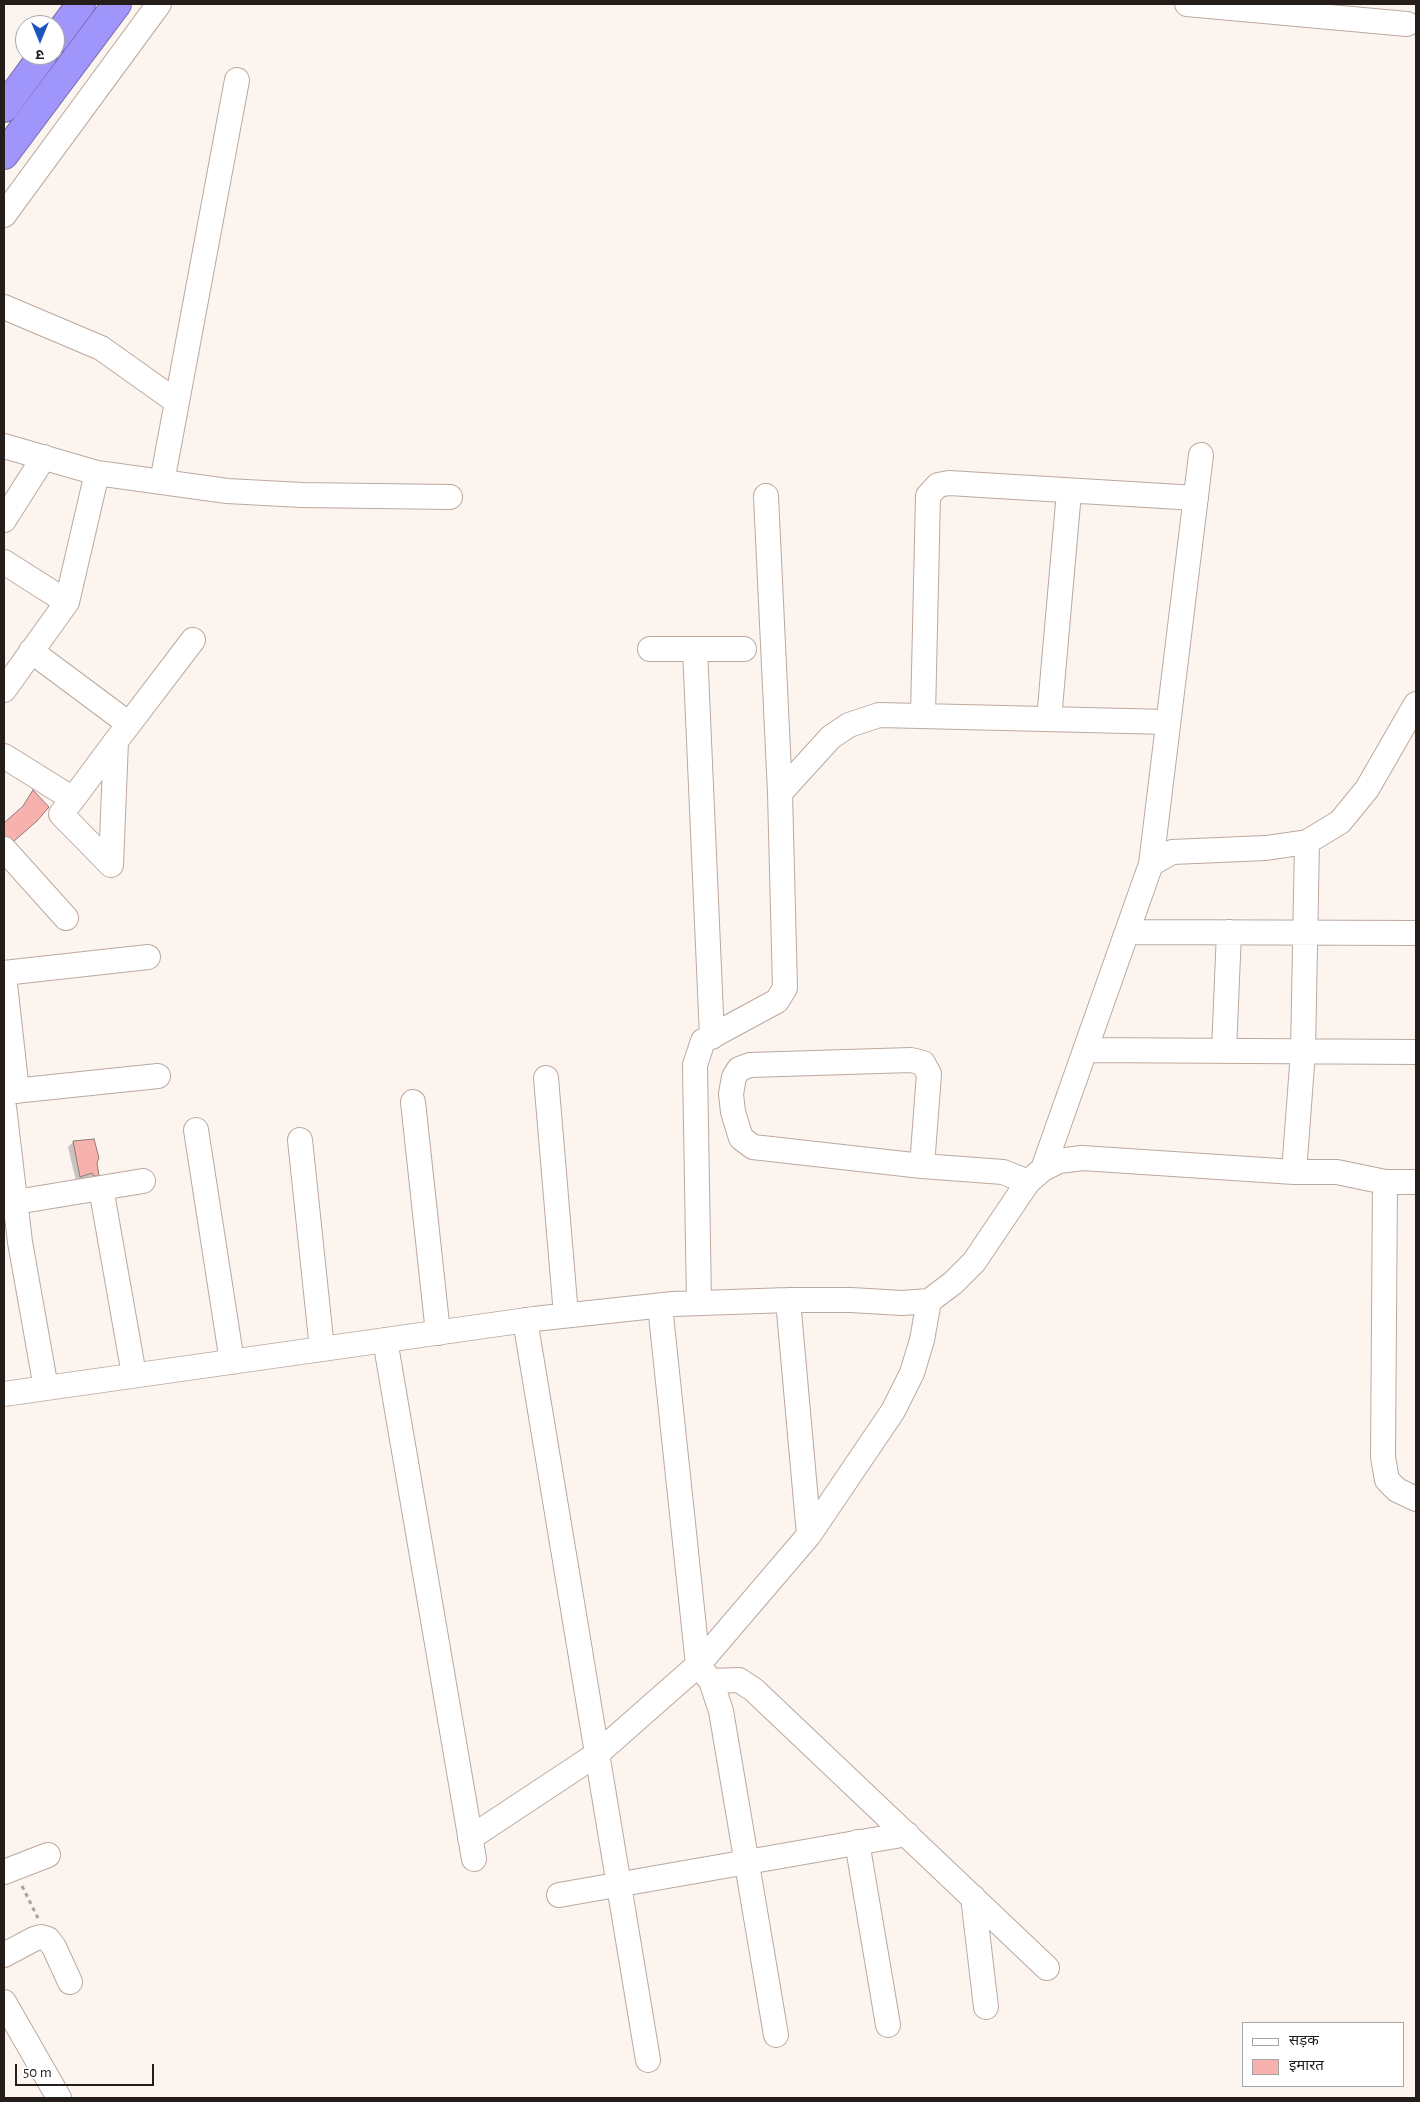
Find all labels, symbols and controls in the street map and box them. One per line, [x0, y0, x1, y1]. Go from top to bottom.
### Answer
north arrow [15, 15, 65, 65]
text: उ [36, 47, 44, 61]
legend [1242, 2022, 1405, 2087]
text: सड़क [1289, 2033, 1319, 2048]
scale bar [18, 2054, 156, 2086]
text: इमारत [1289, 2058, 1324, 2073]
text: 50 m [23, 2065, 52, 2080]

